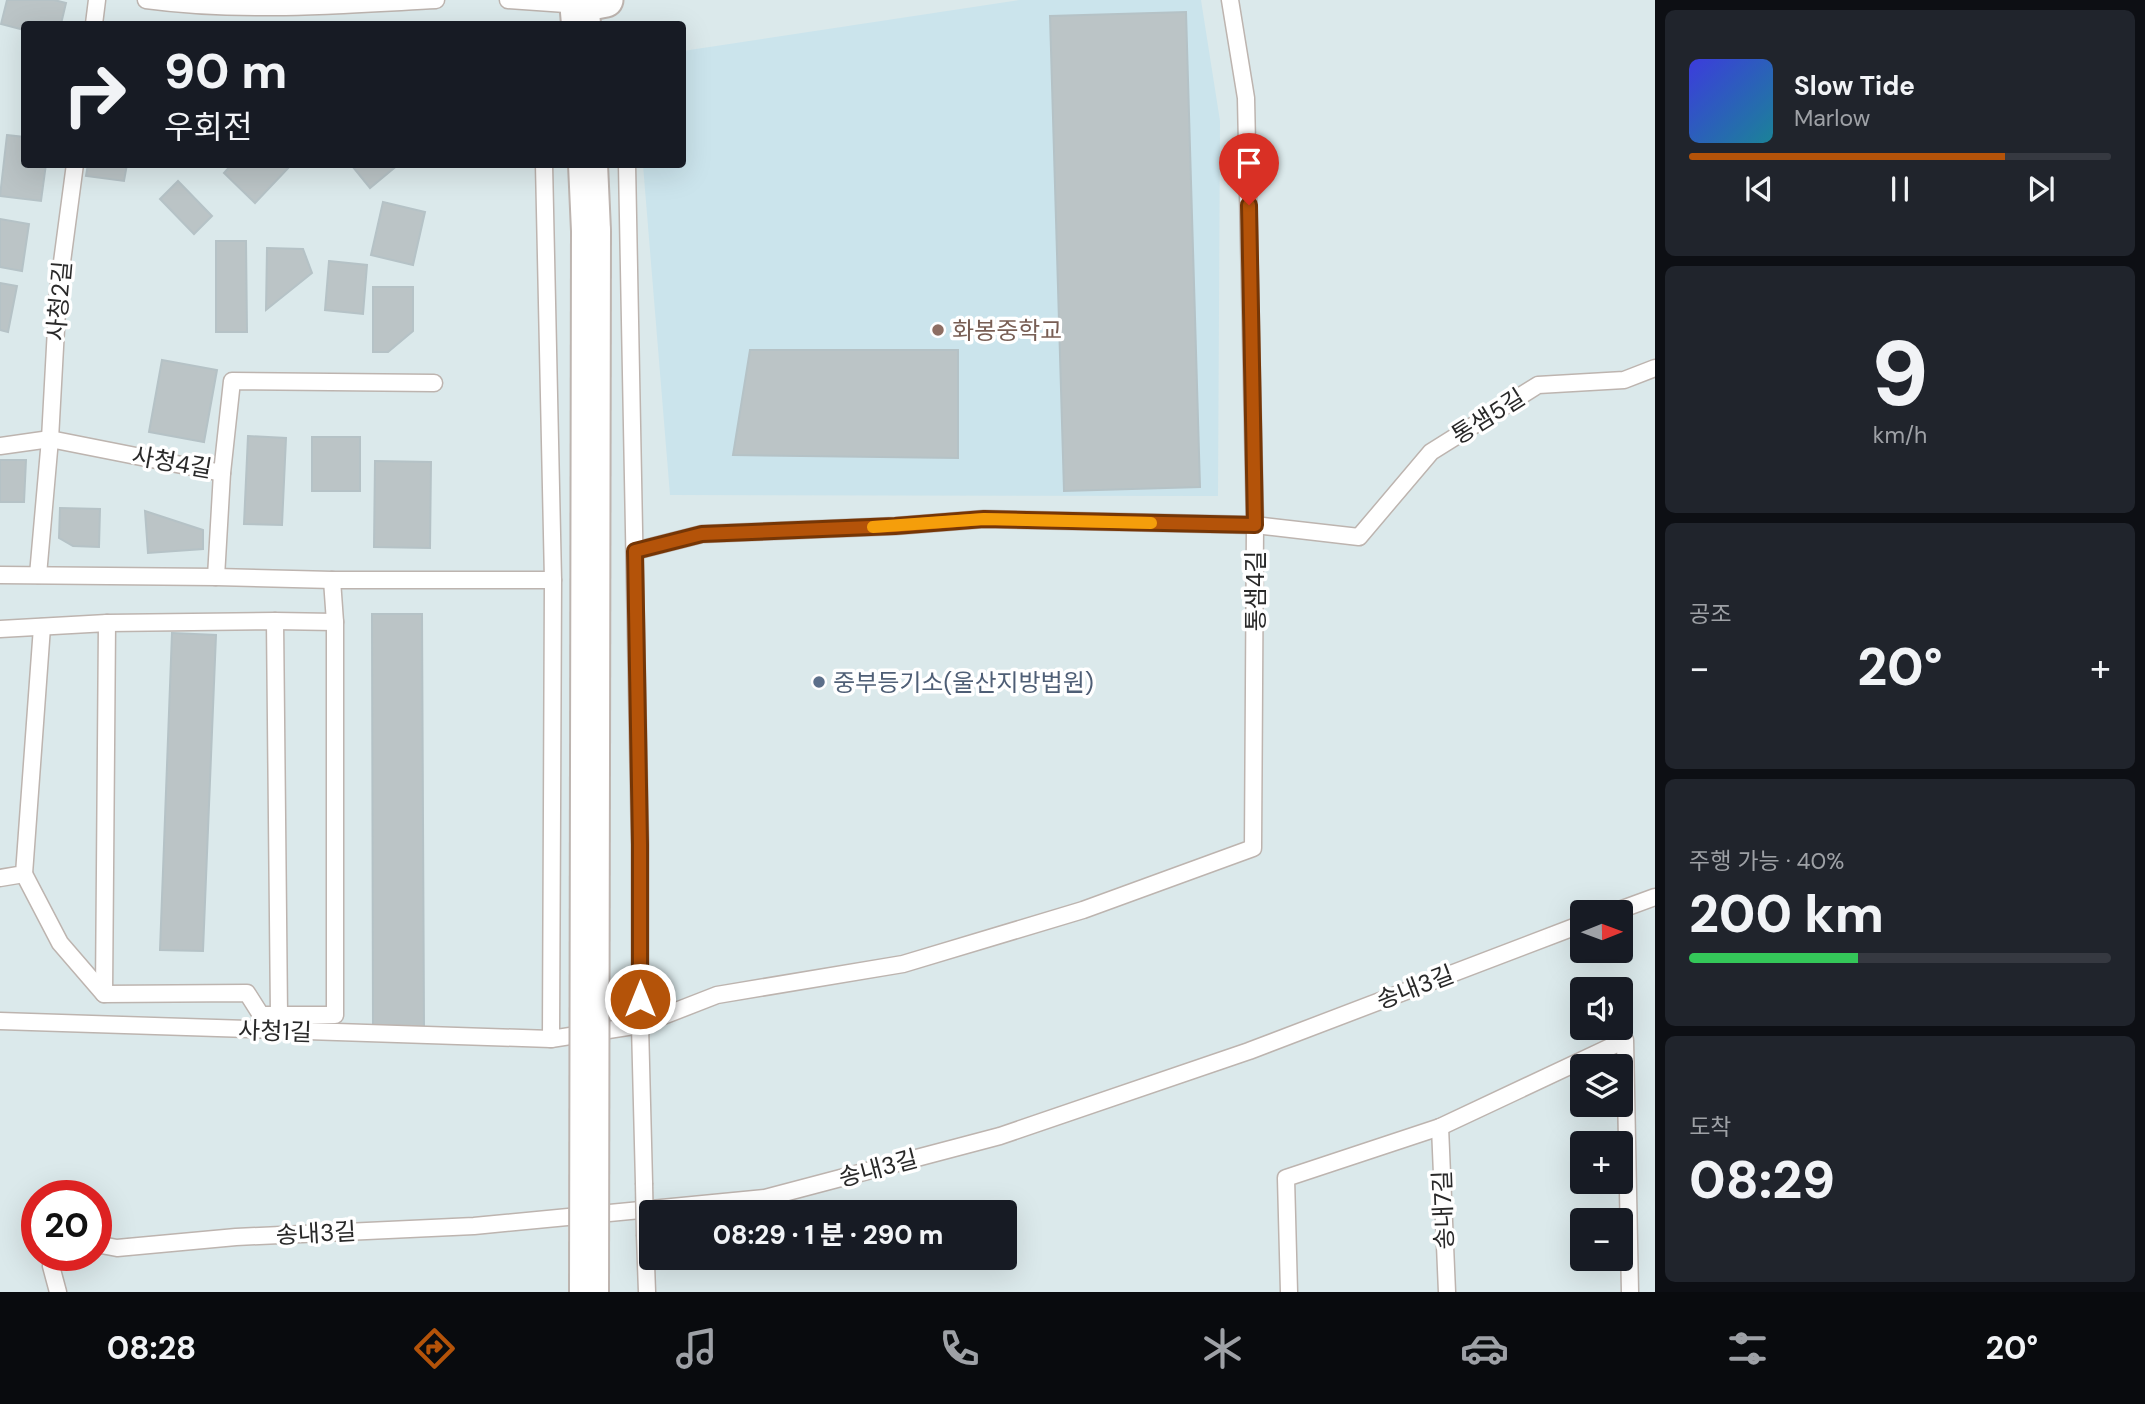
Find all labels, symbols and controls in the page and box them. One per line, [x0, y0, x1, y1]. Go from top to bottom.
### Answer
text: 90 m [164, 39, 287, 103]
icon: right [49, 49, 140, 140]
text: Slow Tide [1794, 69, 1915, 103]
text: Marlow [1794, 103, 1870, 133]
text: 우회전 [164, 106, 252, 148]
pin [1219, 133, 1279, 205]
icon: arrive [1230, 144, 1268, 182]
icon: previous [1740, 170, 1778, 208]
icon: pause [1881, 170, 1919, 208]
icon: next [2022, 170, 2060, 208]
street label: 사청2길 [40, 260, 78, 342]
place label: 화봉중학교 [952, 315, 1062, 346]
text: 9 [1871, 315, 1929, 433]
marker: 화봉중학교 [930, 322, 946, 338]
street label: 통샘5길 [1445, 381, 1531, 451]
text: km/h [1873, 420, 1927, 450]
street label: 사청4길 [130, 440, 214, 484]
street label: 통샘4길 [1240, 551, 1271, 631]
text: 공조 [1689, 599, 1731, 629]
text: 20° [1857, 633, 1943, 701]
text: − [1689, 643, 1710, 693]
text: + [2090, 643, 2111, 693]
place label: 중부등기소(울산지방법원) [833, 667, 1094, 698]
marker: 중부등기소(울산지방법원) [811, 674, 827, 690]
text: 주행 가능 · 40% [1689, 846, 1844, 876]
text: 200 km [1689, 880, 1884, 948]
north arrow [1570, 900, 1633, 962]
map controls [1570, 900, 1633, 1271]
street label: 송내3길 [1372, 958, 1458, 1016]
position arrow [603, 962, 677, 1036]
button: sound [1570, 977, 1633, 1040]
street label: 사청1길 [238, 1014, 312, 1048]
button: layers [1570, 1054, 1633, 1117]
text: 도착 [1689, 1112, 1731, 1142]
button: + [1570, 1131, 1633, 1194]
street label: 송내3길 [835, 1143, 921, 1193]
text: 08:29 [1689, 1146, 1835, 1214]
street label: 송내7길 [1426, 1170, 1460, 1250]
speed limit sign: 20 [21, 1180, 112, 1271]
button: − [1570, 1208, 1633, 1271]
street label: 송내3길 [275, 1215, 357, 1251]
text: 08:29 · 1 분 · 290 m [713, 1218, 943, 1252]
icon: directions [410, 1324, 459, 1373]
icon: music [672, 1324, 721, 1373]
icon: phone [935, 1324, 984, 1373]
icon: climate [1198, 1324, 1247, 1373]
icon: car [1460, 1324, 1509, 1373]
icon: filters [1723, 1324, 1772, 1373]
text: 08:28 [107, 1327, 196, 1369]
text: 20° [1986, 1327, 2038, 1369]

